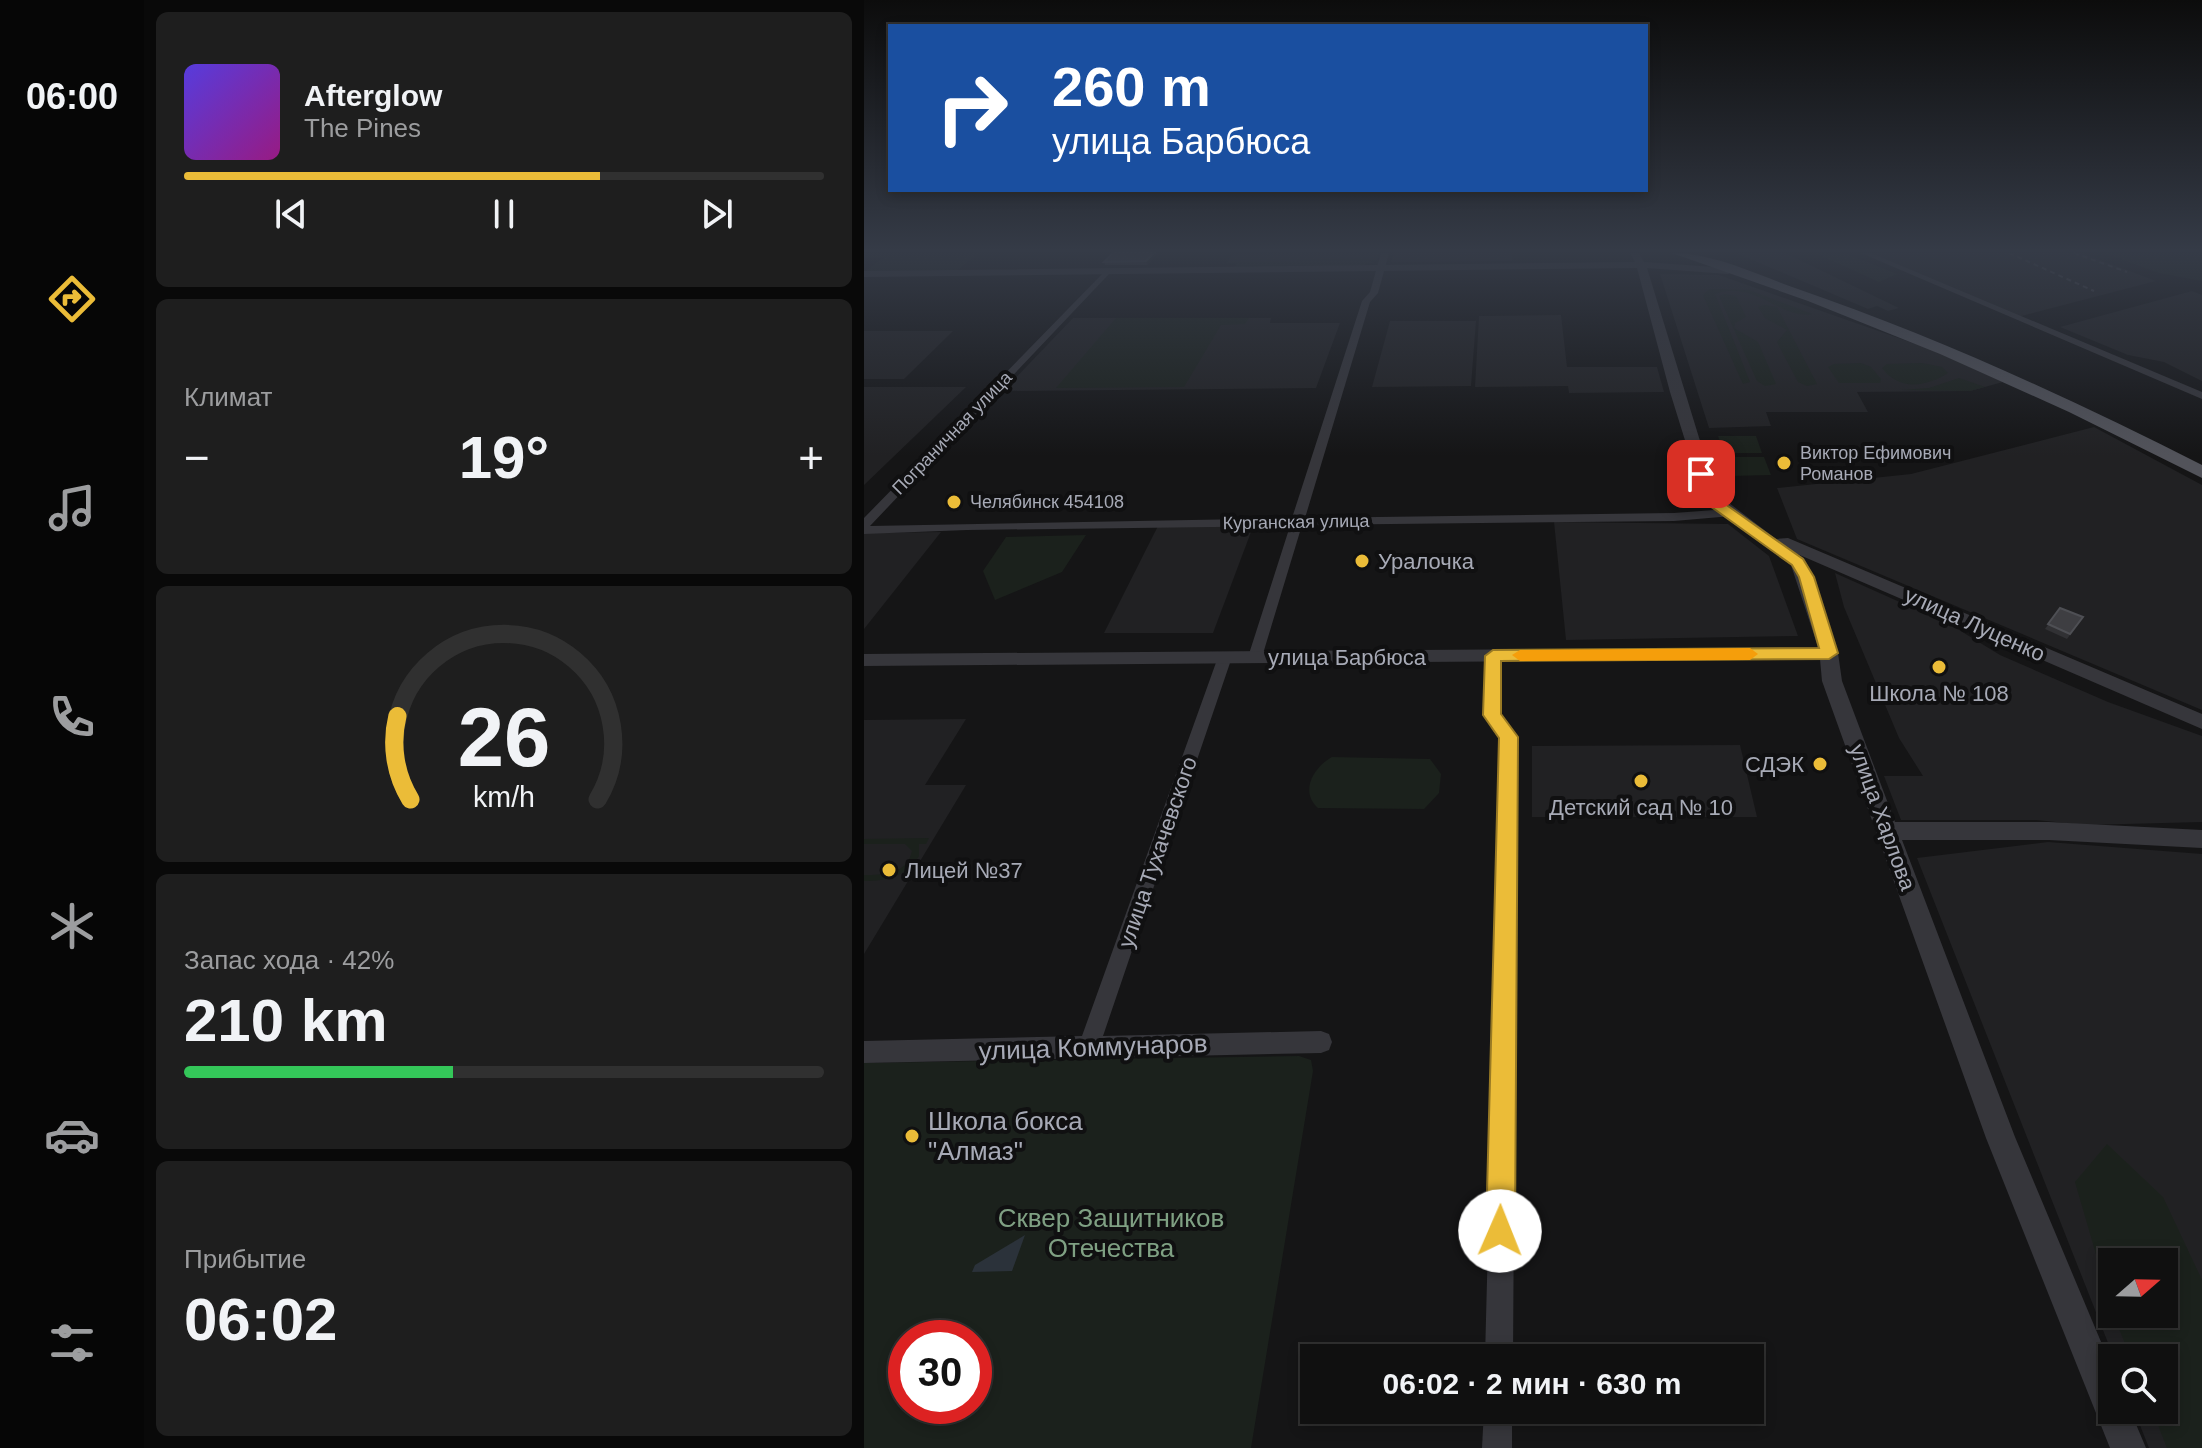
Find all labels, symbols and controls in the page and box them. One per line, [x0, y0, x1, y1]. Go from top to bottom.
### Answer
text: 260 m [1052, 55, 1211, 118]
icon: right [920, 56, 1024, 160]
text: 06:00 [26, 76, 118, 117]
text: Afterglow [304, 79, 442, 112]
text: The Pines [304, 113, 421, 143]
text: улица Барбюса [1052, 121, 1310, 162]
icon: previous [269, 192, 313, 236]
icon: pause [482, 192, 526, 236]
icon: next [695, 192, 739, 236]
icon: directions [44, 271, 100, 327]
street label: Пограничная улица [888, 367, 1017, 499]
text: Климат [184, 382, 273, 412]
text: 19° [459, 424, 549, 491]
text: − [184, 433, 210, 482]
text: + [798, 433, 824, 482]
pin [1667, 440, 1735, 508]
place label: Виктор Ефимович Романов [1800, 443, 1951, 484]
icon: arrive [1679, 452, 1723, 496]
marker: Виктор Ефимович Романов [1775, 454, 1793, 472]
icon: music [44, 480, 100, 536]
place label: Челябинск 454108 [970, 492, 1124, 512]
marker: Челябинск 454108 [945, 493, 963, 511]
street label: Курганская улица [1222, 511, 1371, 533]
place label: Уралочка [1378, 549, 1475, 574]
marker: Уралочка [1353, 552, 1371, 570]
street label: улица Луценко [1901, 582, 2049, 667]
street label: улица Барбюса [1268, 645, 1427, 670]
marker: Школа № 108 [1930, 658, 1948, 676]
place label: Школа № 108 [1869, 681, 2009, 706]
icon: phone [44, 689, 100, 745]
text: 26 [458, 691, 550, 784]
street label: улица Харлова [1844, 741, 1921, 895]
place label: СДЭК [1745, 752, 1804, 777]
street label: улица Тухачевского [1113, 753, 1202, 951]
marker: СДЭК [1811, 755, 1829, 773]
marker: Детский сад № 10 [1632, 772, 1650, 790]
text: km/h [473, 781, 535, 813]
place label: Детский сад № 10 [1549, 795, 1733, 820]
place label: Лицей №37 [905, 858, 1023, 883]
marker: Лицей №37 [880, 861, 898, 879]
icon: climate [44, 898, 100, 954]
text: Запас хода · 42% [184, 945, 394, 975]
text: 210 km [184, 987, 388, 1054]
street label: улица Коммунаров [978, 1028, 1208, 1066]
place label: Школа бокса "Алмаз" [928, 1106, 1083, 1166]
icon: car [44, 1107, 100, 1163]
marker: Школа бокса "Алмаз" [903, 1127, 921, 1145]
position arrow [1458, 1189, 1542, 1273]
park label: Сквер Защитников Отечества [998, 1203, 1224, 1263]
text: Прибытие [184, 1244, 306, 1274]
north arrow [2098, 1248, 2178, 1328]
map controls [2098, 1248, 2178, 1424]
text: 06:02 [184, 1286, 337, 1353]
icon: filters [44, 1315, 100, 1371]
speed limit sign: 30 [888, 1320, 992, 1424]
button: search [2098, 1344, 2178, 1424]
text: 06:02 · 2 мин · 630 m [1383, 1367, 1681, 1400]

